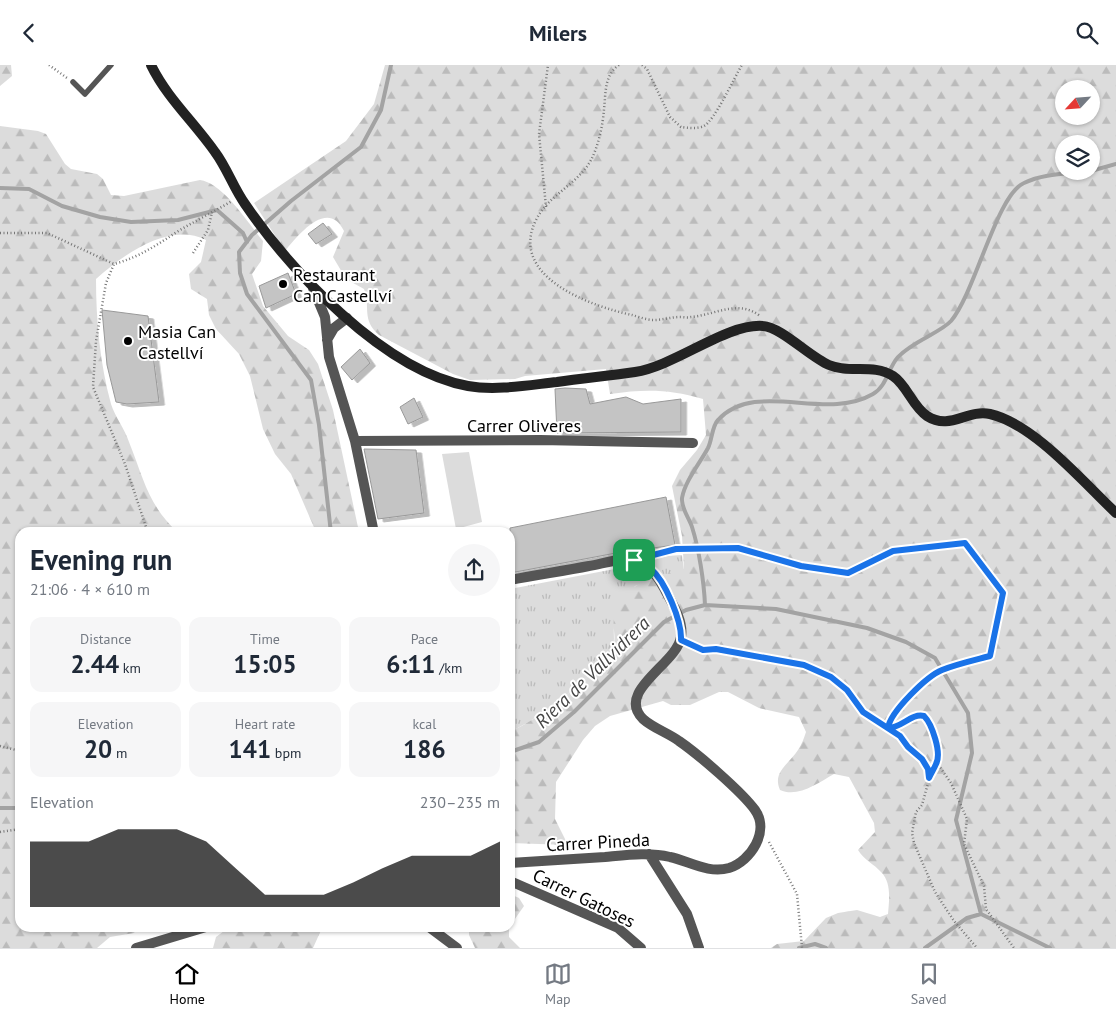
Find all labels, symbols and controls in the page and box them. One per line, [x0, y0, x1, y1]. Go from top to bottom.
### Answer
icon: back [15, 19, 43, 47]
text: Milers [529, 19, 587, 47]
icon: search [1073, 19, 1101, 47]
north arrow [1055, 80, 1100, 125]
map controls [1055, 80, 1100, 180]
button: layers [1055, 135, 1100, 180]
place label: Restaurant Can Castellví [293, 263, 392, 307]
marker: Restaurant Can Castellví [277, 278, 289, 290]
place label: Masia Can Castellví [138, 320, 216, 364]
marker: Masia Can Castellví [122, 335, 134, 347]
street label: Carrer Oliveres [467, 414, 581, 437]
pin [613, 539, 655, 581]
text: Evening run [30, 541, 172, 578]
button: share [448, 544, 500, 596]
icon: arrive [620, 546, 648, 574]
text: 21:06 · 4 × 610 m [30, 579, 150, 599]
water label: Riera de Vallvidrera [530, 611, 655, 733]
text: Distance [80, 630, 131, 648]
text: Time [250, 630, 280, 648]
text: Pace [411, 630, 438, 648]
text: 2.44 [70, 648, 119, 680]
text: 15:05 [233, 648, 297, 680]
text: 6:11 [386, 648, 436, 680]
text: km [119, 659, 141, 677]
text: /km [436, 659, 462, 677]
text: Elevation [78, 715, 134, 733]
text: Heart rate [235, 715, 295, 733]
text: kcal [412, 715, 436, 733]
text: 20 [84, 733, 112, 765]
text: 141 [229, 733, 271, 765]
text: 186 [403, 733, 446, 765]
text: m [112, 744, 127, 762]
text: bpm [271, 744, 301, 762]
text: Elevation [30, 792, 94, 812]
text: 230–235 m [420, 792, 500, 812]
street label: Carrer Pineda [546, 828, 650, 856]
street label: Carrer Gatoses [529, 863, 639, 933]
tab: Home [169, 960, 205, 1008]
tab: Map [544, 960, 572, 1008]
tab: Saved [911, 960, 946, 1008]

